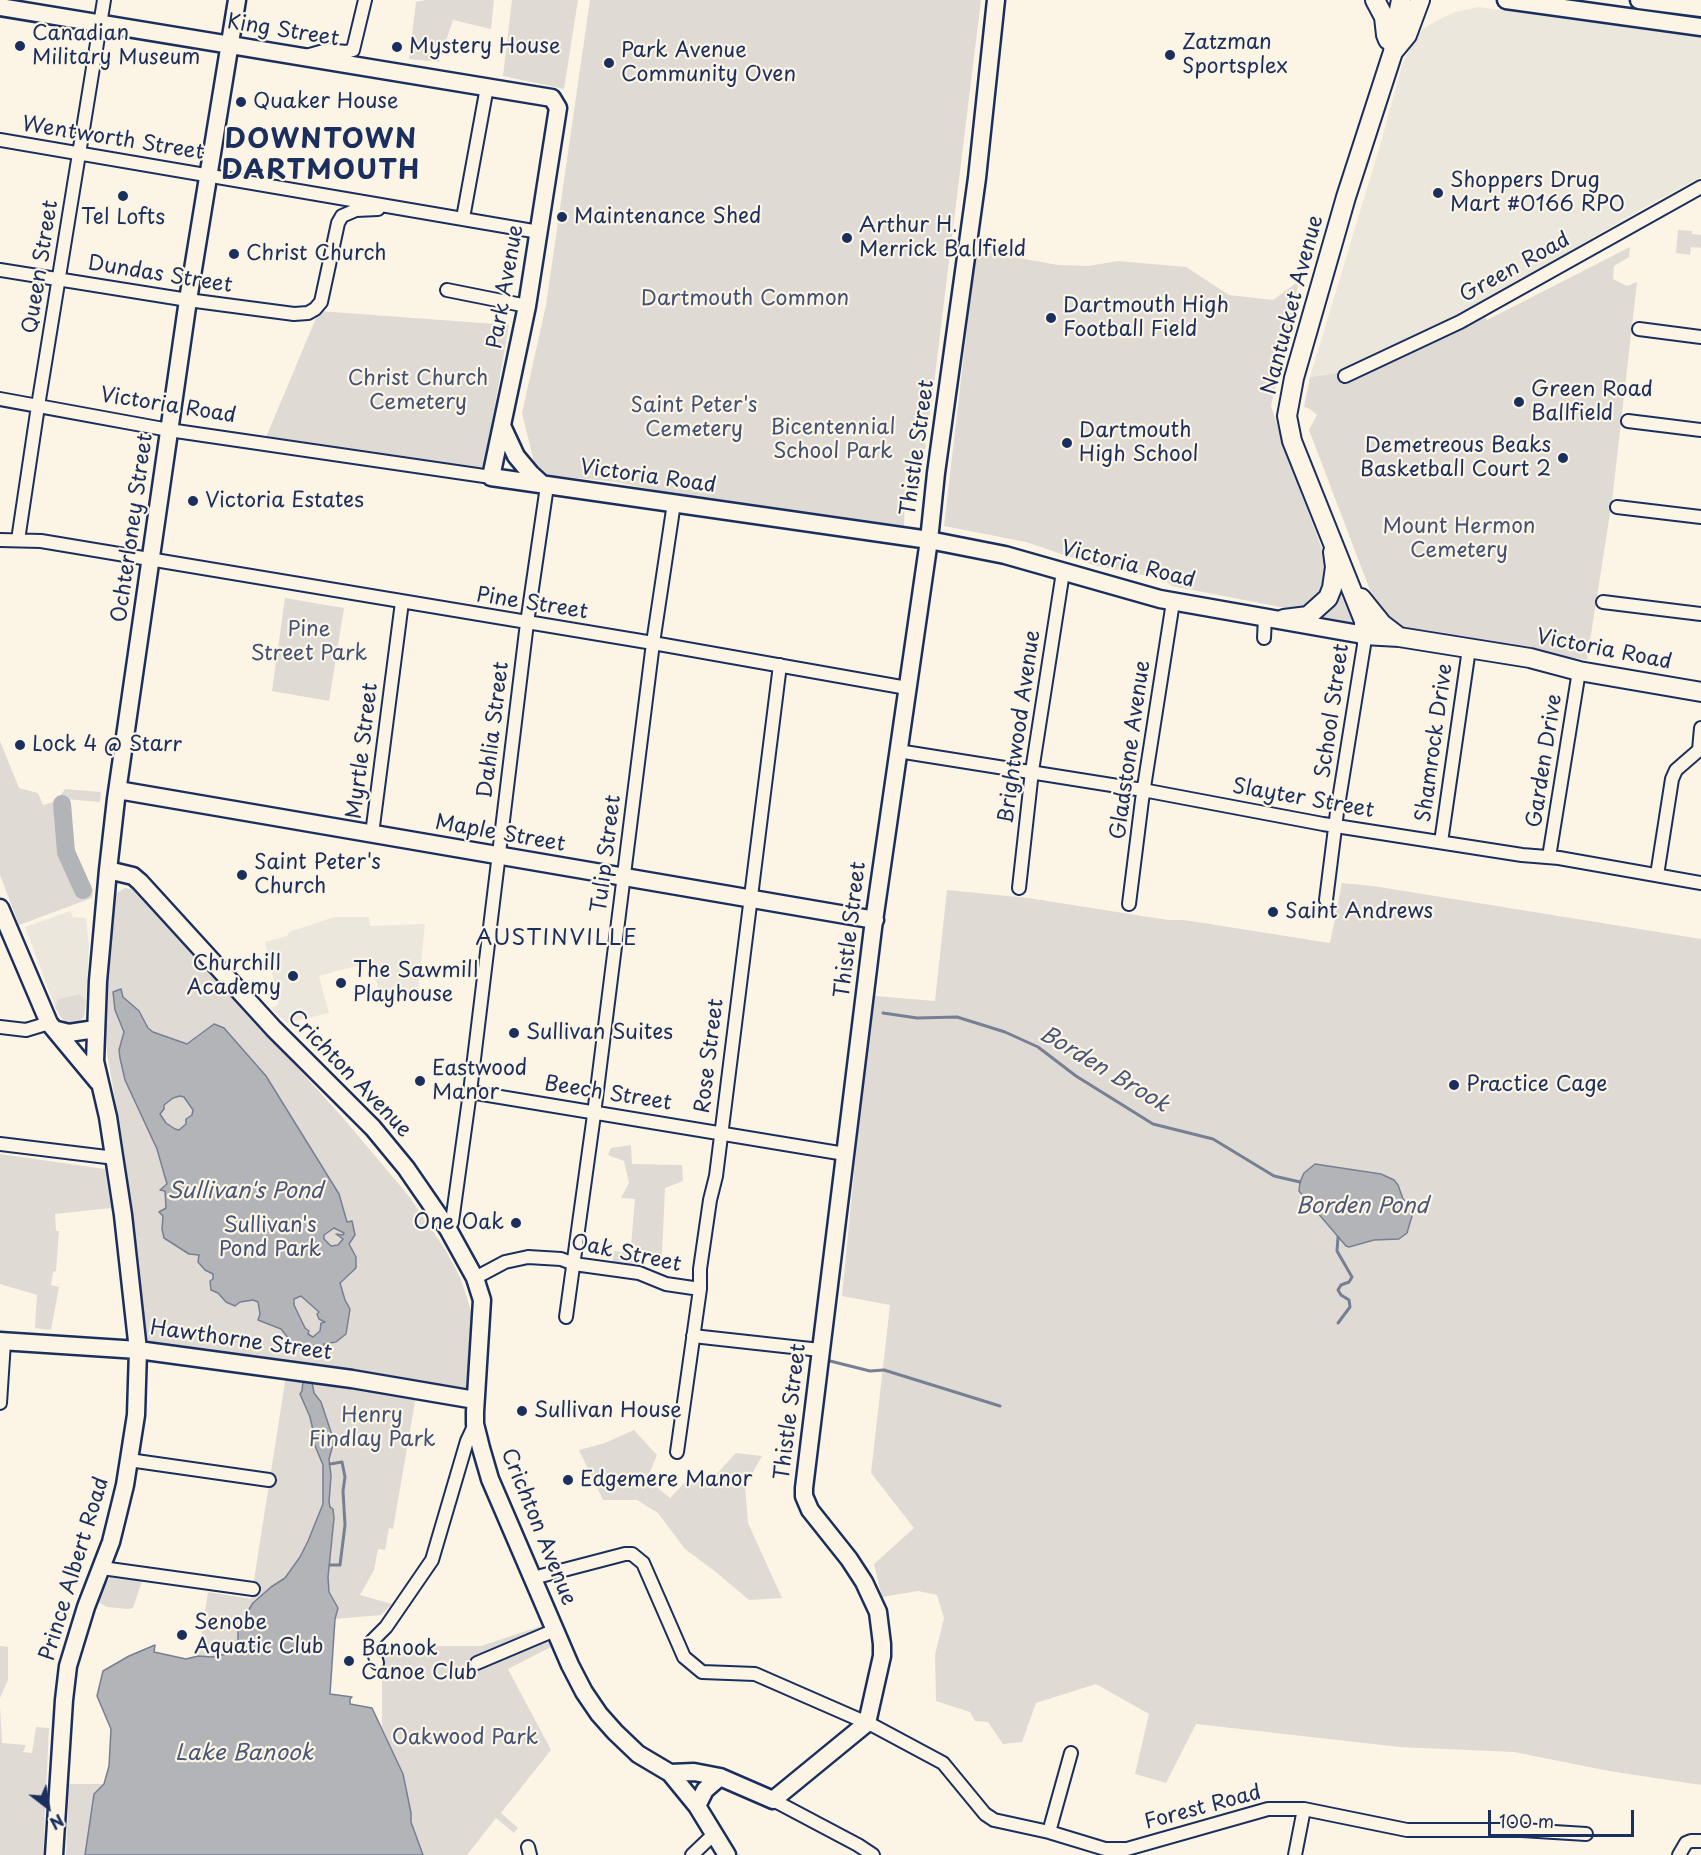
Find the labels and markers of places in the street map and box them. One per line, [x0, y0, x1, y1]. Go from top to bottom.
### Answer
place label: Canadian Military Museum [32, 21, 200, 71]
place label: Zatzman Sportsplex [1182, 30, 1288, 80]
place label: Mystery House [409, 34, 560, 60]
place label: Park Avenue Community Oven [621, 38, 796, 88]
marker: Canadian Military Museum [13, 39, 27, 53]
marker: Mystery House [390, 40, 404, 54]
marker: Zatzman Sportsplex [1163, 48, 1177, 62]
marker: Park Avenue Community Oven [602, 56, 616, 70]
place label: Quaker House [253, 89, 398, 115]
marker: Quaker House [234, 95, 248, 109]
place label: Shoppers Drug Mart #0166 RPO [1450, 168, 1625, 218]
marker: Shoppers Drug Mart #0166 RPO [1431, 186, 1445, 200]
marker: Tel Lofts [116, 189, 130, 203]
place label: Maintenance Shed [574, 204, 761, 230]
place label: Tel Lofts [81, 205, 165, 231]
marker: Maintenance Shed [555, 210, 569, 224]
place label: Arthur H. Merrick Ballfield [859, 213, 1026, 263]
marker: Arthur H. Merrick Ballfield [840, 231, 854, 245]
place label: Christ Church [246, 241, 386, 267]
marker: Christ Church [227, 247, 241, 261]
place label: Dartmouth High Football Field [1063, 293, 1229, 343]
marker: Dartmouth High Football Field [1044, 311, 1058, 325]
place label: Green Road Ballfield [1531, 377, 1653, 427]
marker: Green Road Ballfield [1512, 395, 1526, 409]
place label: Dartmouth High School [1079, 418, 1199, 468]
place label: Demetreous Beaks Basketball Court 2 [1360, 433, 1551, 483]
marker: Dartmouth High School [1060, 436, 1074, 450]
marker: Demetreous Beaks Basketball Court 2 [1556, 451, 1570, 465]
place label: Victoria Estates [205, 488, 364, 514]
marker: Victoria Estates [186, 494, 200, 508]
place label: Lock 4 @ Starr [32, 732, 182, 758]
marker: Lock 4 @ Starr [13, 738, 27, 752]
place label: Saint Peter's Church [254, 850, 381, 900]
marker: Saint Peter's Church [235, 868, 249, 882]
place label: Saint Andrews [1285, 899, 1433, 925]
marker: Saint Andrews [1266, 905, 1280, 919]
place label: Churchill Academy [187, 951, 281, 1001]
place label: The Sawmill Playhouse [353, 958, 478, 1008]
marker: Churchill Academy [286, 969, 300, 983]
marker: The Sawmill Playhouse [334, 976, 348, 990]
place label: Sullivan Suites [526, 1020, 673, 1046]
marker: Sullivan Suites [507, 1026, 521, 1040]
place label: Eastwood Manor [432, 1056, 527, 1106]
place label: Practice Cage [1466, 1072, 1607, 1098]
marker: Eastwood Manor [413, 1074, 427, 1088]
marker: Practice Cage [1447, 1078, 1461, 1092]
place label: One Oak [413, 1210, 504, 1236]
marker: One Oak [509, 1216, 523, 1230]
place label: Sullivan House [534, 1398, 682, 1424]
marker: Sullivan House [515, 1404, 529, 1418]
place label: Edgemere Manor [580, 1467, 752, 1493]
marker: Edgemere Manor [561, 1473, 575, 1487]
place label: Senobe Aquatic Club [194, 1610, 323, 1660]
marker: Senobe Aquatic Club [175, 1628, 189, 1642]
place label: Banook Canoe Club [361, 1636, 477, 1686]
marker: Banook Canoe Club [342, 1654, 356, 1668]

